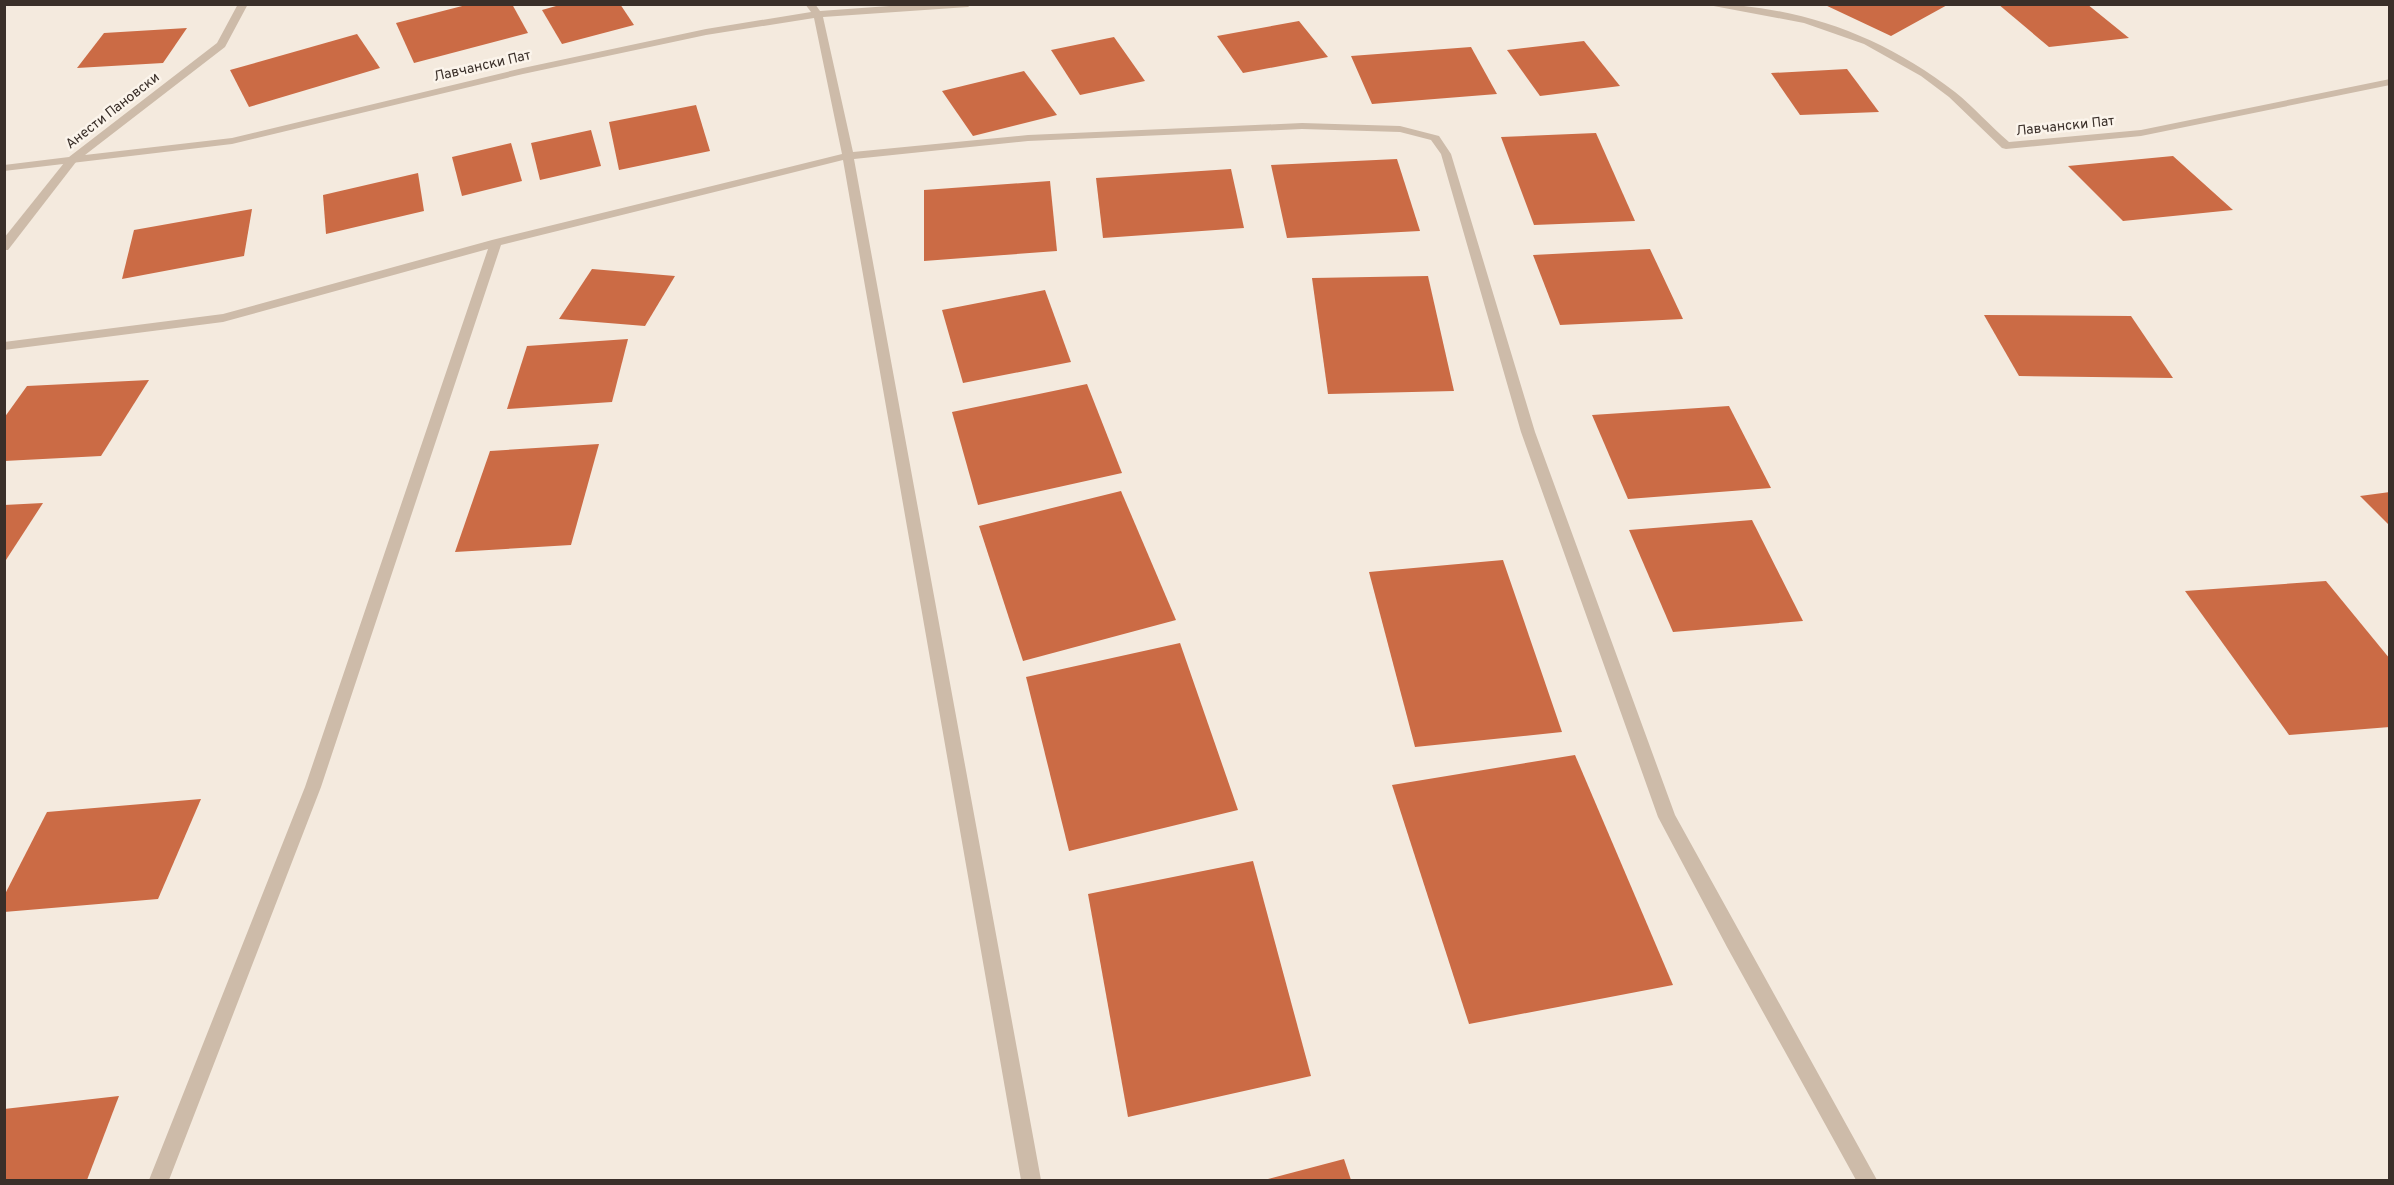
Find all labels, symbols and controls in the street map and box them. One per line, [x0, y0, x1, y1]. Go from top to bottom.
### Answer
street label: Лавчански Пат [432, 47, 533, 86]
street label: Анести Пановски [62, 69, 163, 153]
street label: Лавчански Пат [2015, 113, 2115, 140]

